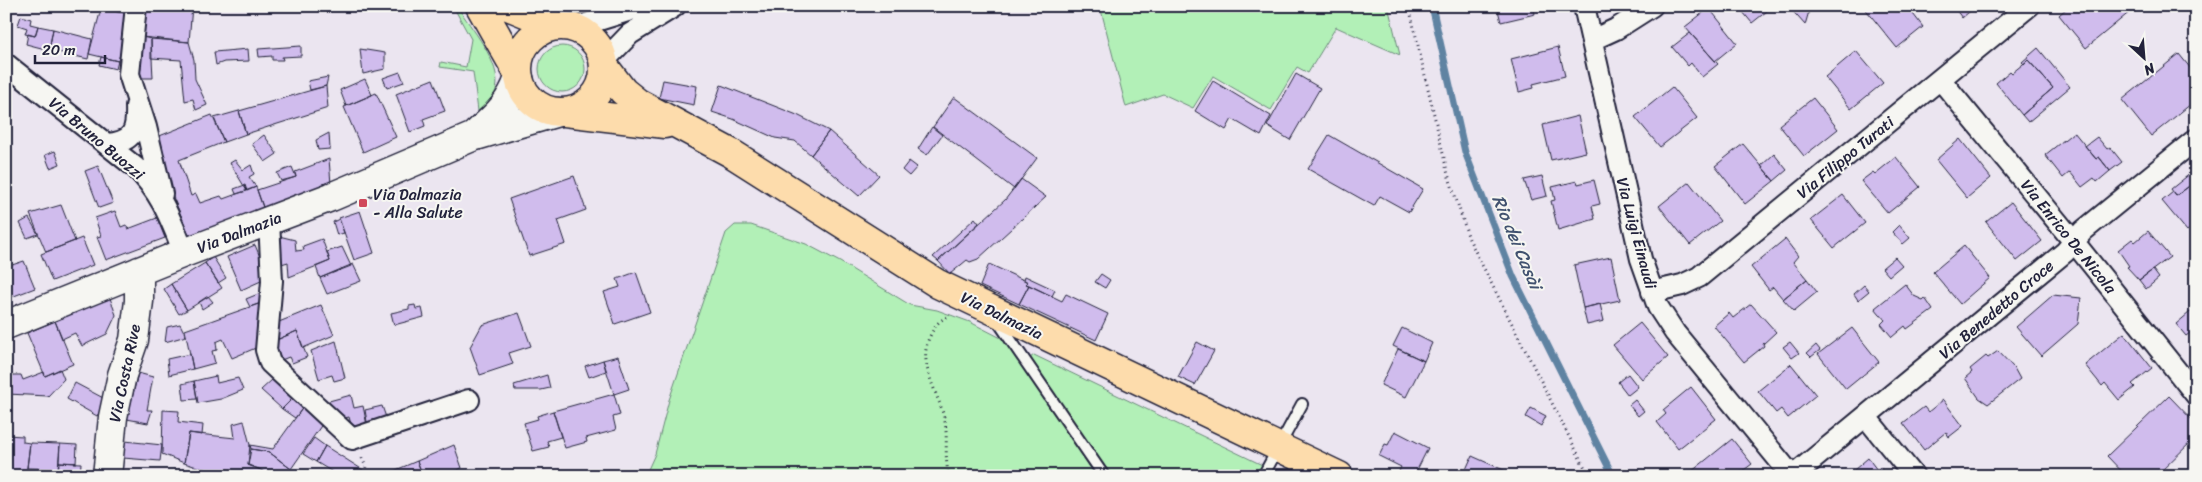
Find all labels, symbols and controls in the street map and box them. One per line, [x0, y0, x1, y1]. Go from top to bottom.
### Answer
scale bar [35, 32, 105, 64]
north arrow [2120, 32, 2170, 82]
text: 20 m [42, 37, 76, 63]
text: N [2139, 55, 2160, 83]
street label: Via Bruno Buozzi [42, 89, 152, 188]
street label: Via Filippo Turati [1790, 108, 1901, 206]
street label: Via Enrico De Nicola [2013, 172, 2125, 301]
street label: Via Luigi Einaudi [1608, 174, 1665, 293]
place label: Via Dalmazia - Alla Salute [373, 180, 463, 227]
water label: Rio dei Casài [1483, 190, 1553, 298]
marker: Via Dalmazia - Alla Salute [357, 197, 369, 209]
street label: Via Dalmazia [193, 203, 286, 262]
street label: Via Benedetto Croce [1932, 252, 2061, 367]
street label: Via Dalmazia [956, 283, 1048, 348]
street label: Via Costa Rive [100, 321, 149, 425]

